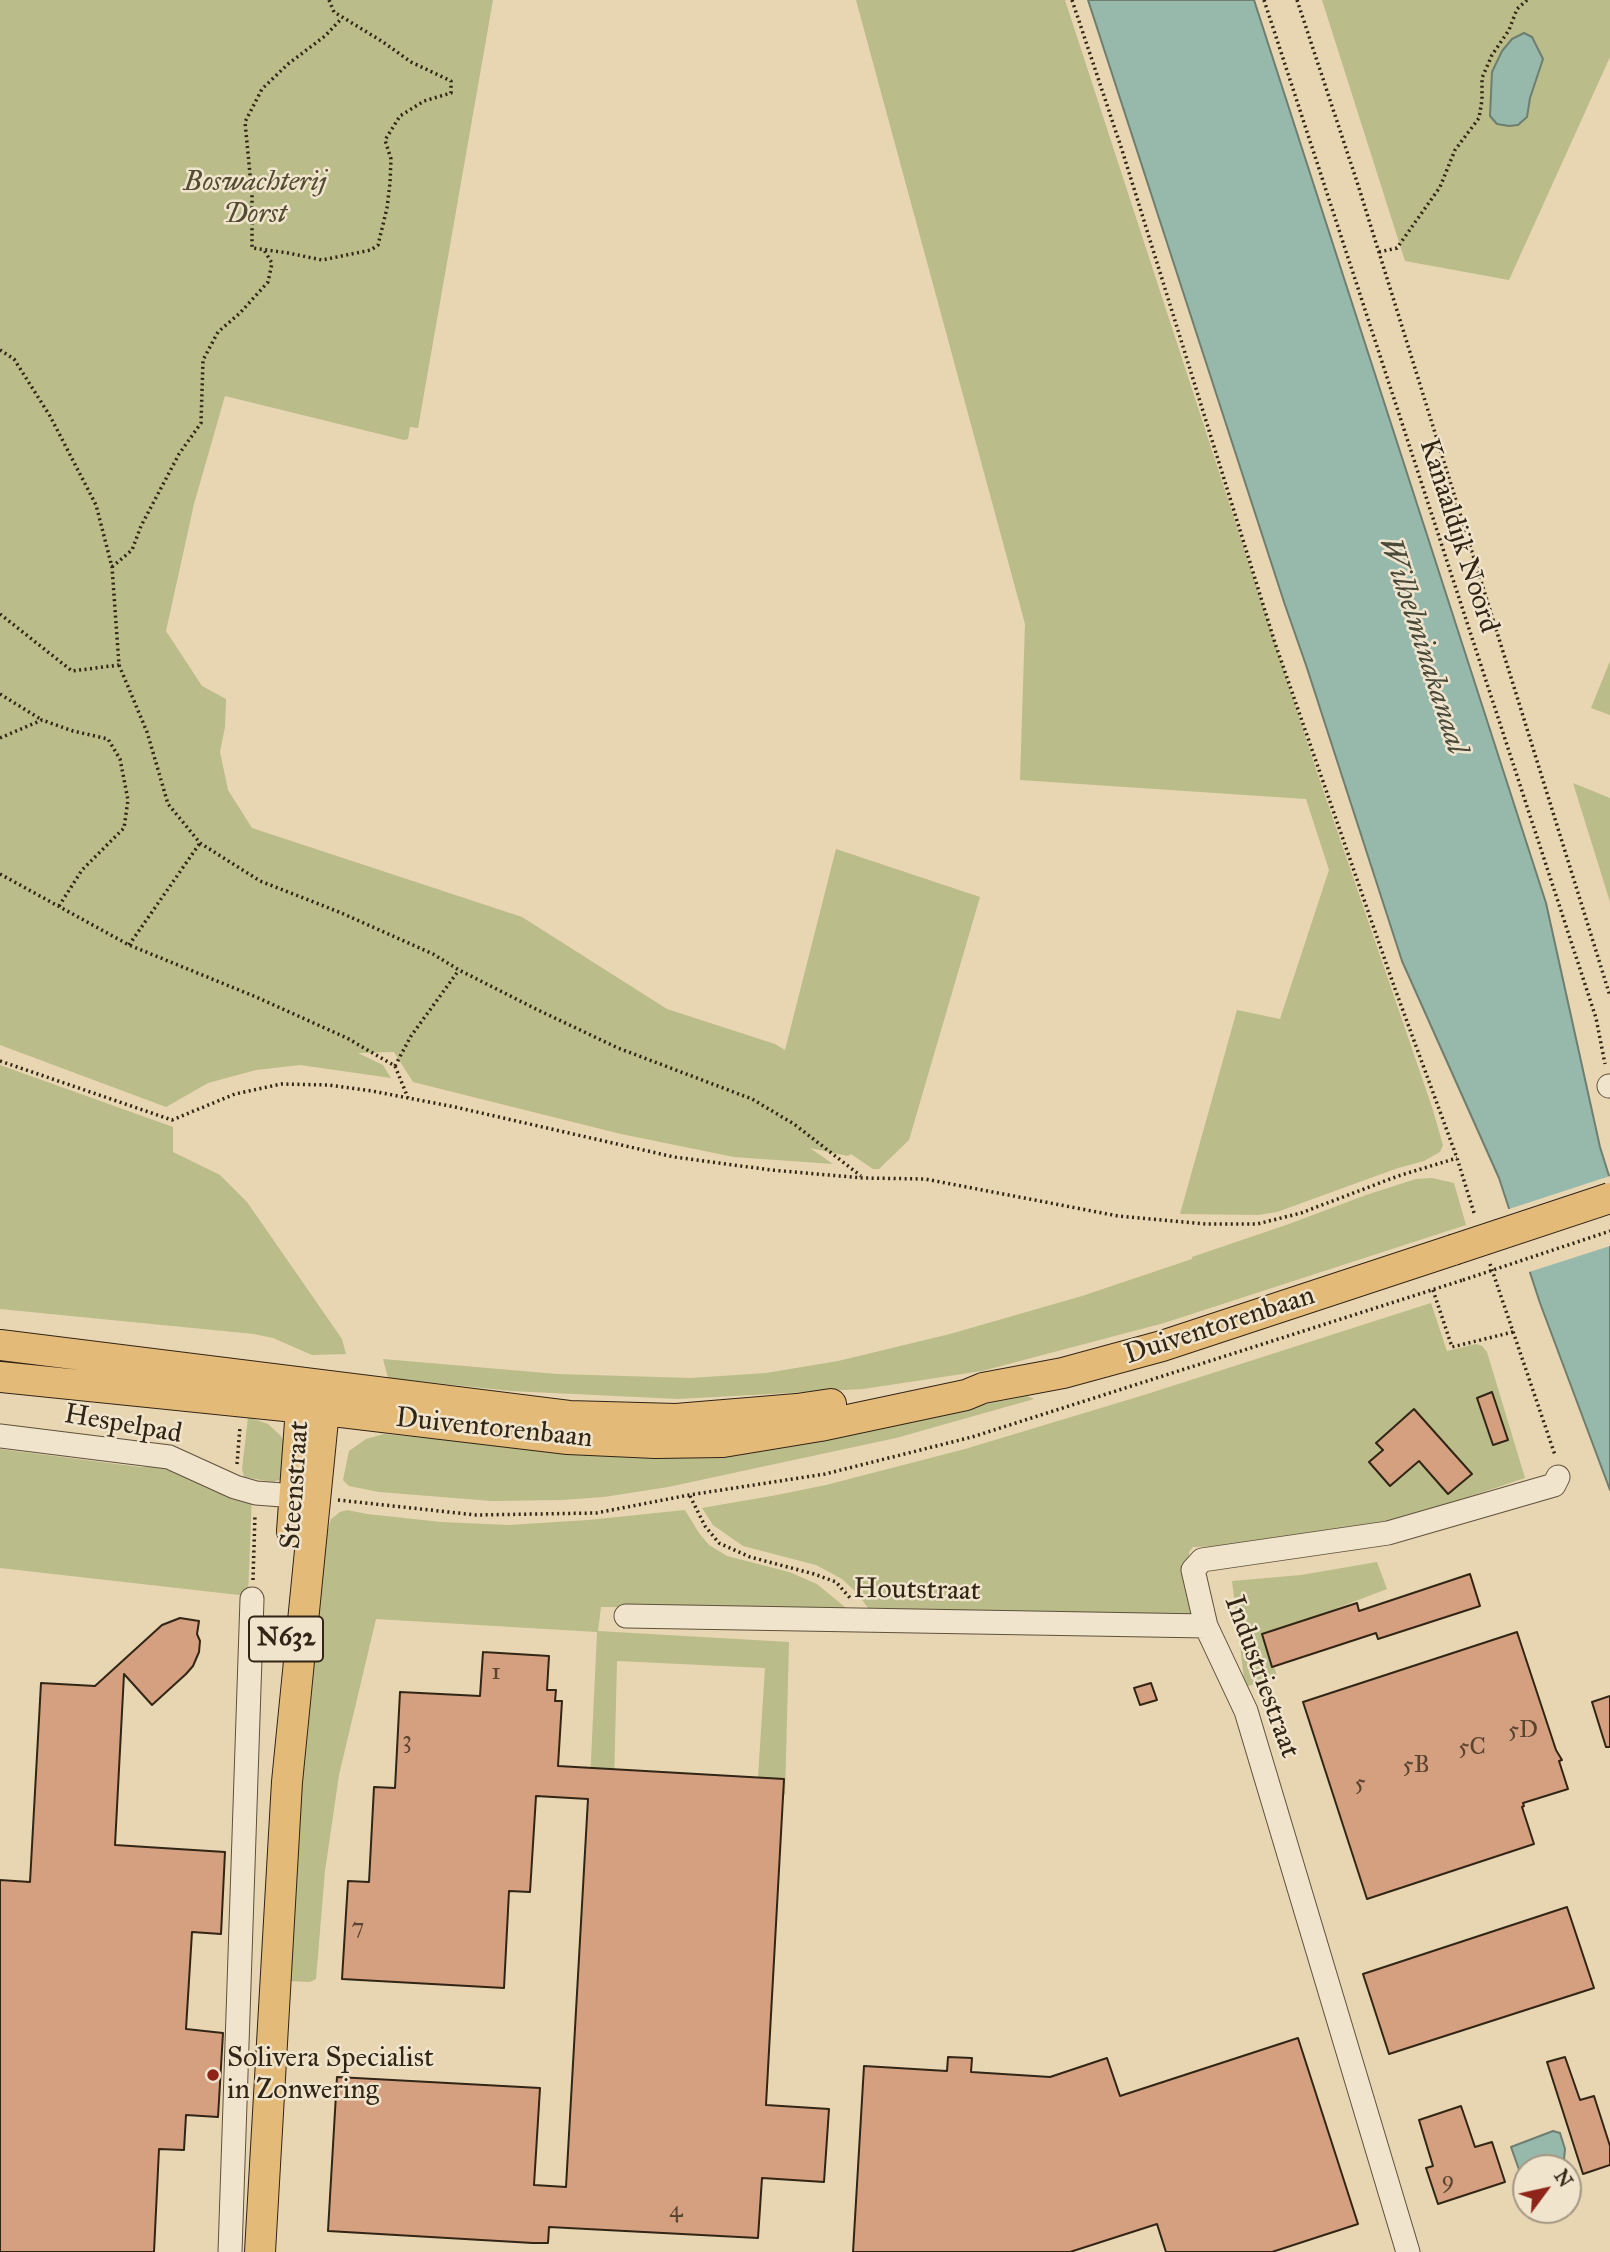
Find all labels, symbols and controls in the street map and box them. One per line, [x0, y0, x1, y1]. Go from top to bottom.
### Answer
park label: Boswachterij Dorst [184, 166, 326, 232]
street label: Kanaaldijk Noord [1411, 435, 1505, 637]
water label: Wilhelminakanaal [1370, 533, 1474, 759]
street label: Duiventorenbaan [1121, 1279, 1319, 1373]
street label: Hespelpad [62, 1398, 184, 1452]
street label: Duiventorenbaan [394, 1402, 594, 1456]
street label: Steenstraat [275, 1420, 317, 1550]
street label: Houtstraat [853, 1573, 981, 1609]
street label: Industriestraat [1216, 1591, 1306, 1763]
road number: N632 [249, 1616, 323, 1662]
house number: 1 [491, 1659, 501, 1687]
house number: 5D [1508, 1717, 1538, 1745]
house number: 3 [402, 1727, 412, 1755]
house number: 5C [1458, 1734, 1486, 1762]
house number: 5B [1402, 1752, 1430, 1780]
house number: 5 [1354, 1770, 1366, 1798]
house number: 7 [352, 1914, 364, 1942]
place label: Solivera Specialist in Zonwering [227, 2042, 434, 2108]
marker: Solivera Specialist in Zonwering [205, 2067, 221, 2083]
north arrow [1512, 2154, 1582, 2224]
text: N [1549, 2165, 1577, 2191]
house number: 9 [1442, 2167, 1454, 2195]
house number: 4 [669, 2197, 683, 2225]

